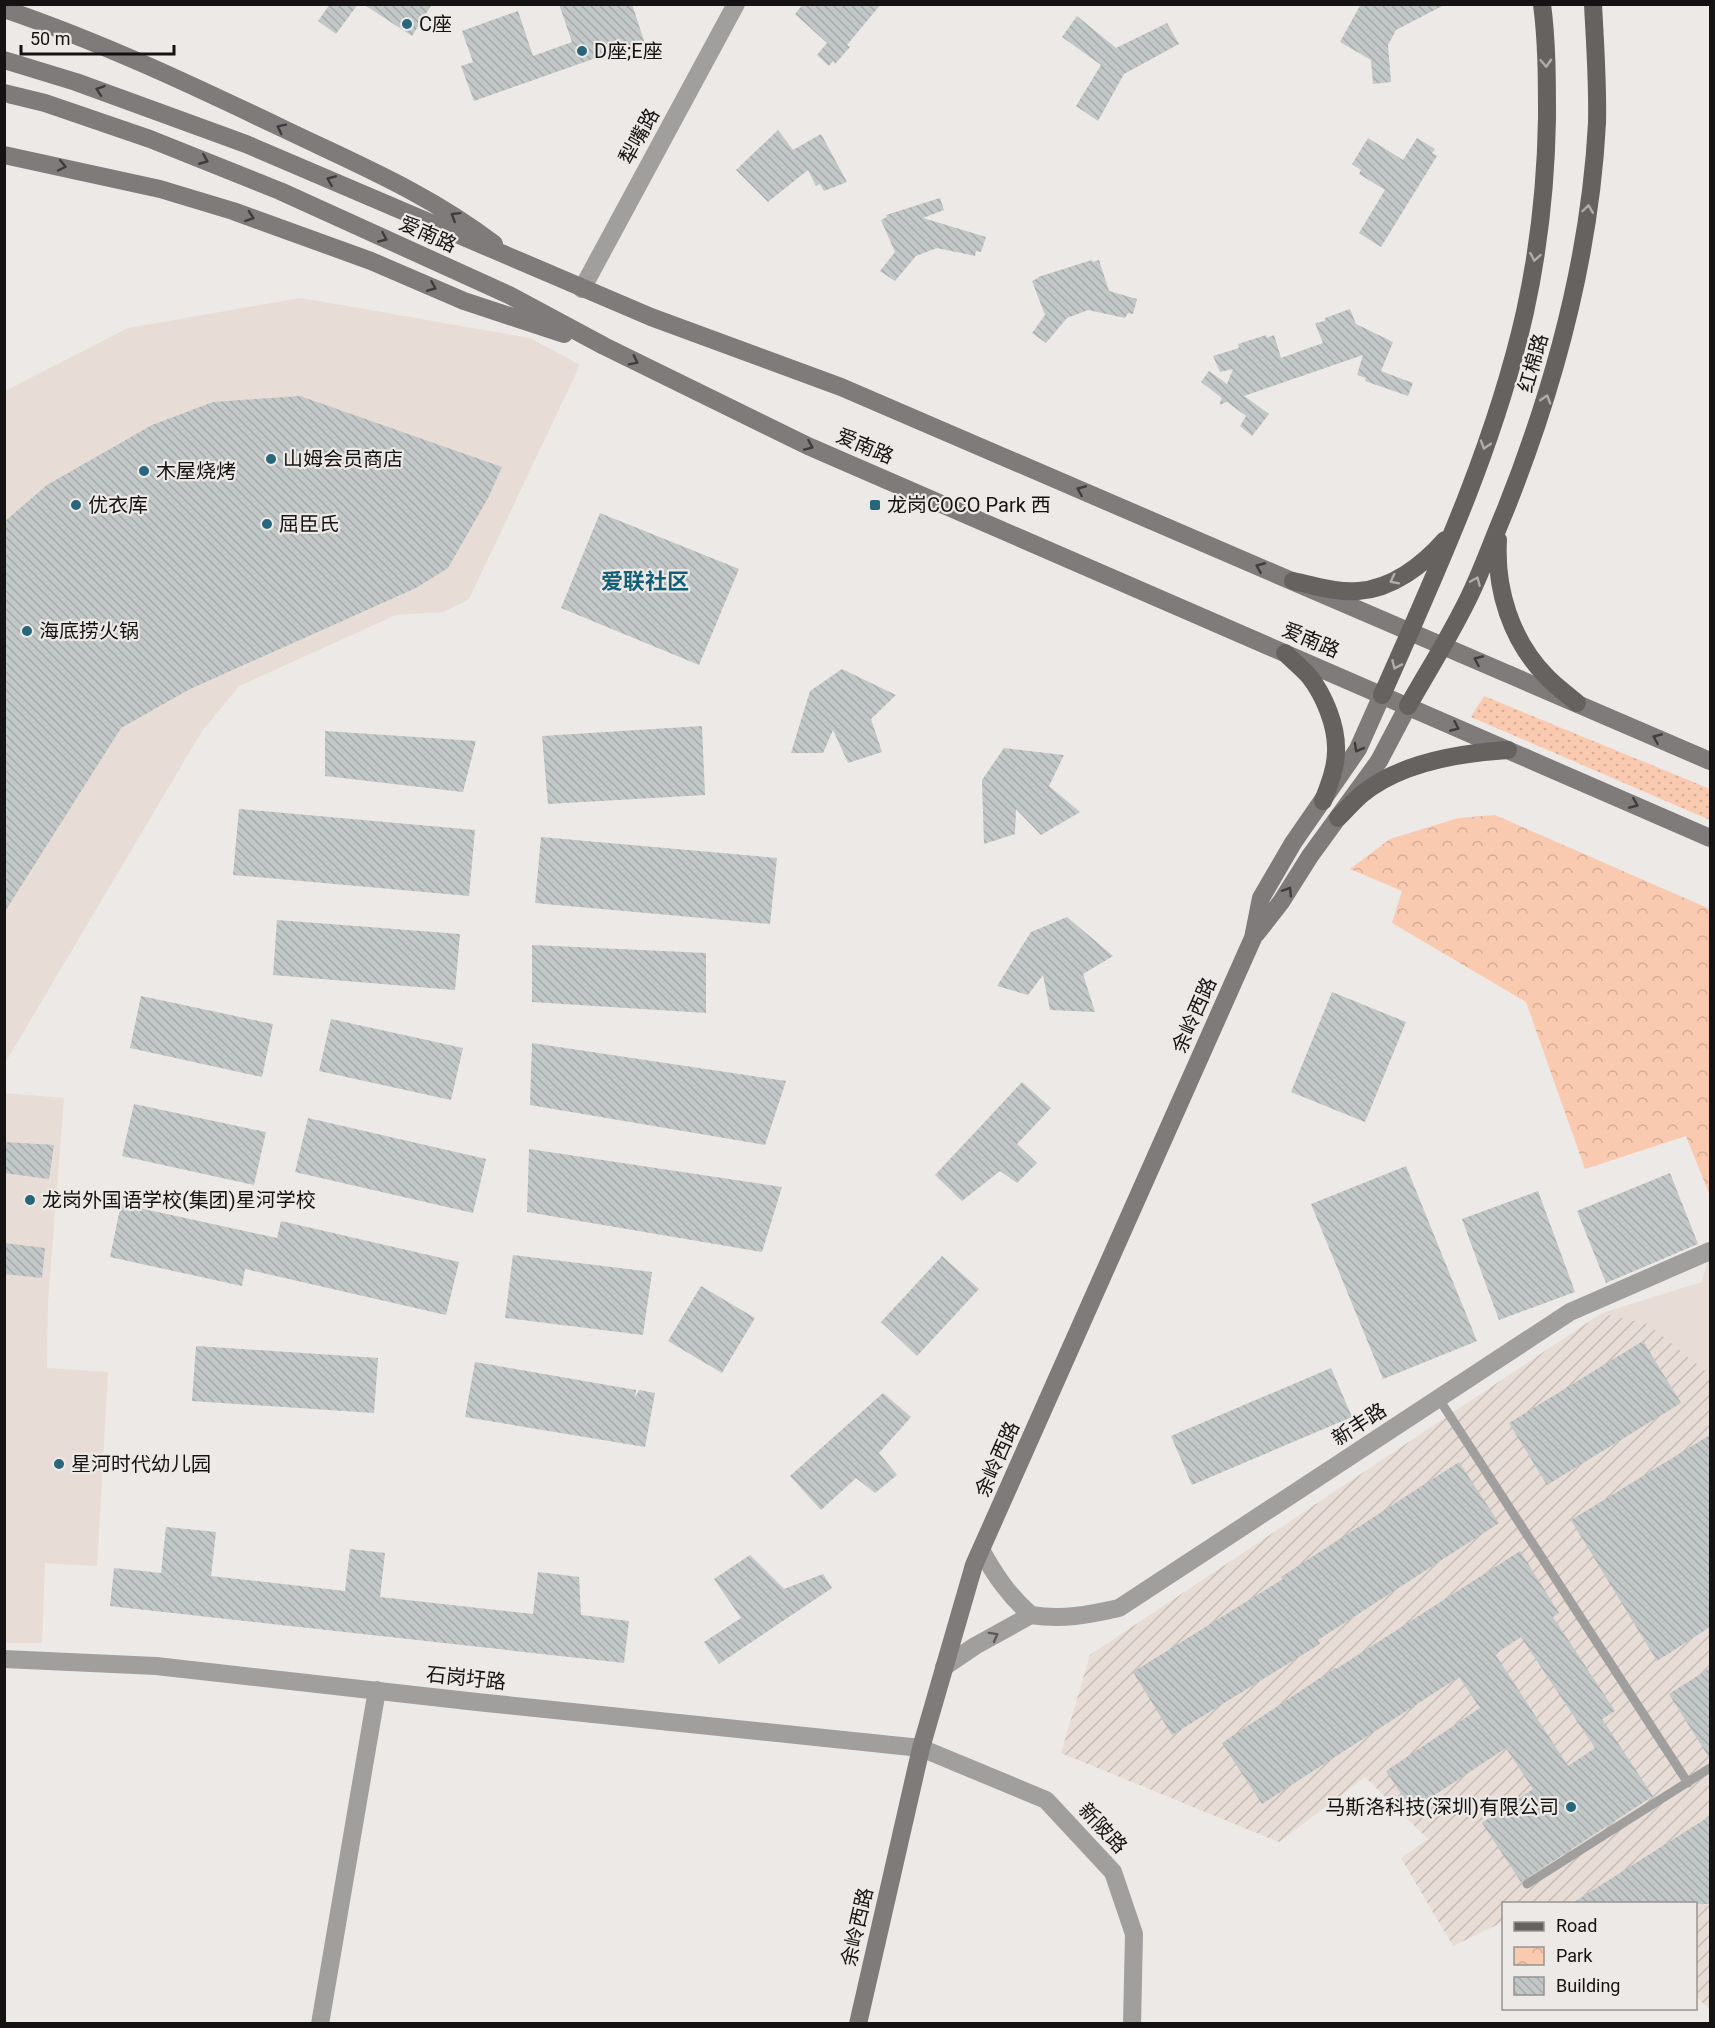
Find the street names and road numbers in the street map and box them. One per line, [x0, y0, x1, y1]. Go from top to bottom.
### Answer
street label: 犁嘴路 [614, 104, 664, 168]
street label: 爱南路 [396, 211, 460, 257]
street label: 红棉路 [1513, 331, 1553, 395]
street label: 爱南路 [833, 423, 897, 469]
street label: 爱南路 [1279, 617, 1343, 663]
street label: 余岭西路 [1167, 974, 1221, 1056]
street label: 新丰路 [1327, 1398, 1391, 1450]
street label: 余岭西路 [970, 1418, 1024, 1500]
street label: 石岗圩路 [425, 1662, 507, 1694]
street label: 新陂路 [1074, 1798, 1132, 1858]
street label: 余岭西路 [836, 1885, 878, 1969]

